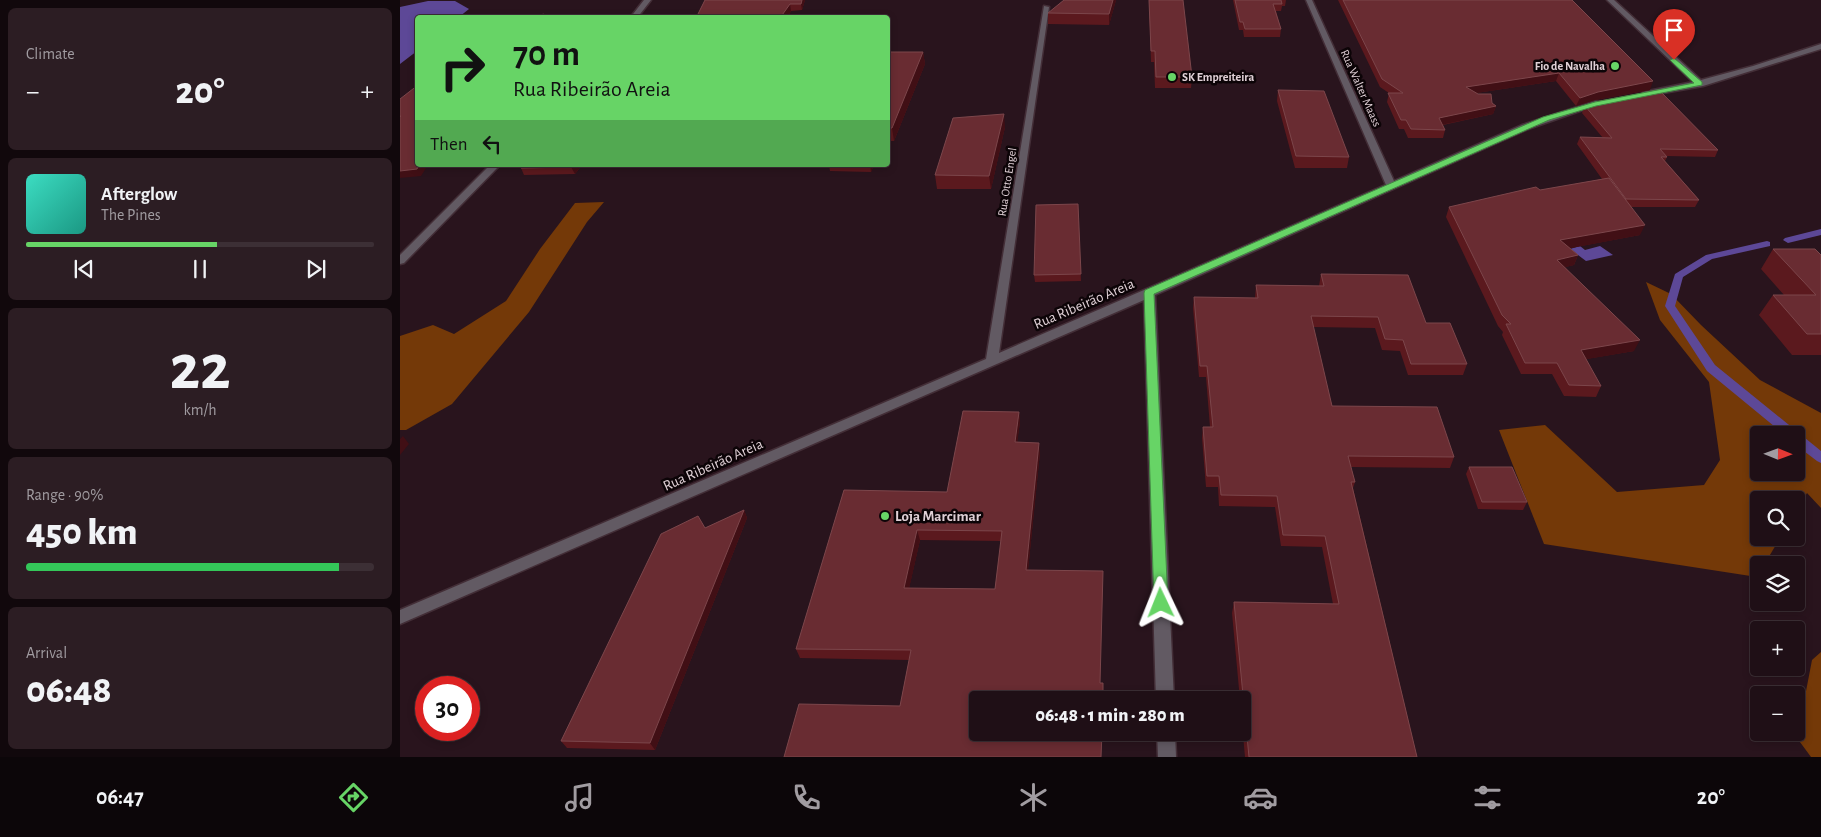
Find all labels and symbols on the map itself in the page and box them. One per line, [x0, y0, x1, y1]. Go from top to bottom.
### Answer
pin [1653, 9, 1695, 60]
street label: Rua Walter Maass [1339, 48, 1383, 128]
place label: Fio de Navalha [1535, 60, 1605, 72]
marker: Fio de Navalha [1609, 60, 1621, 72]
marker: SK Empreiteira [1166, 71, 1178, 83]
place label: SK Empreiteira [1182, 71, 1254, 83]
street label: Rua Otto Engel [996, 147, 1018, 217]
street label: Rua Ribeirão Areia [1032, 276, 1136, 332]
north arrow [1750, 426, 1805, 481]
street label: Rua Ribeirão Areia [661, 436, 765, 494]
place label: Loja Marcimar [895, 509, 982, 524]
marker: Loja Marcimar [879, 510, 891, 522]
position arrow [1134, 576, 1186, 628]
speed limit sign: 30 [415, 676, 480, 741]

